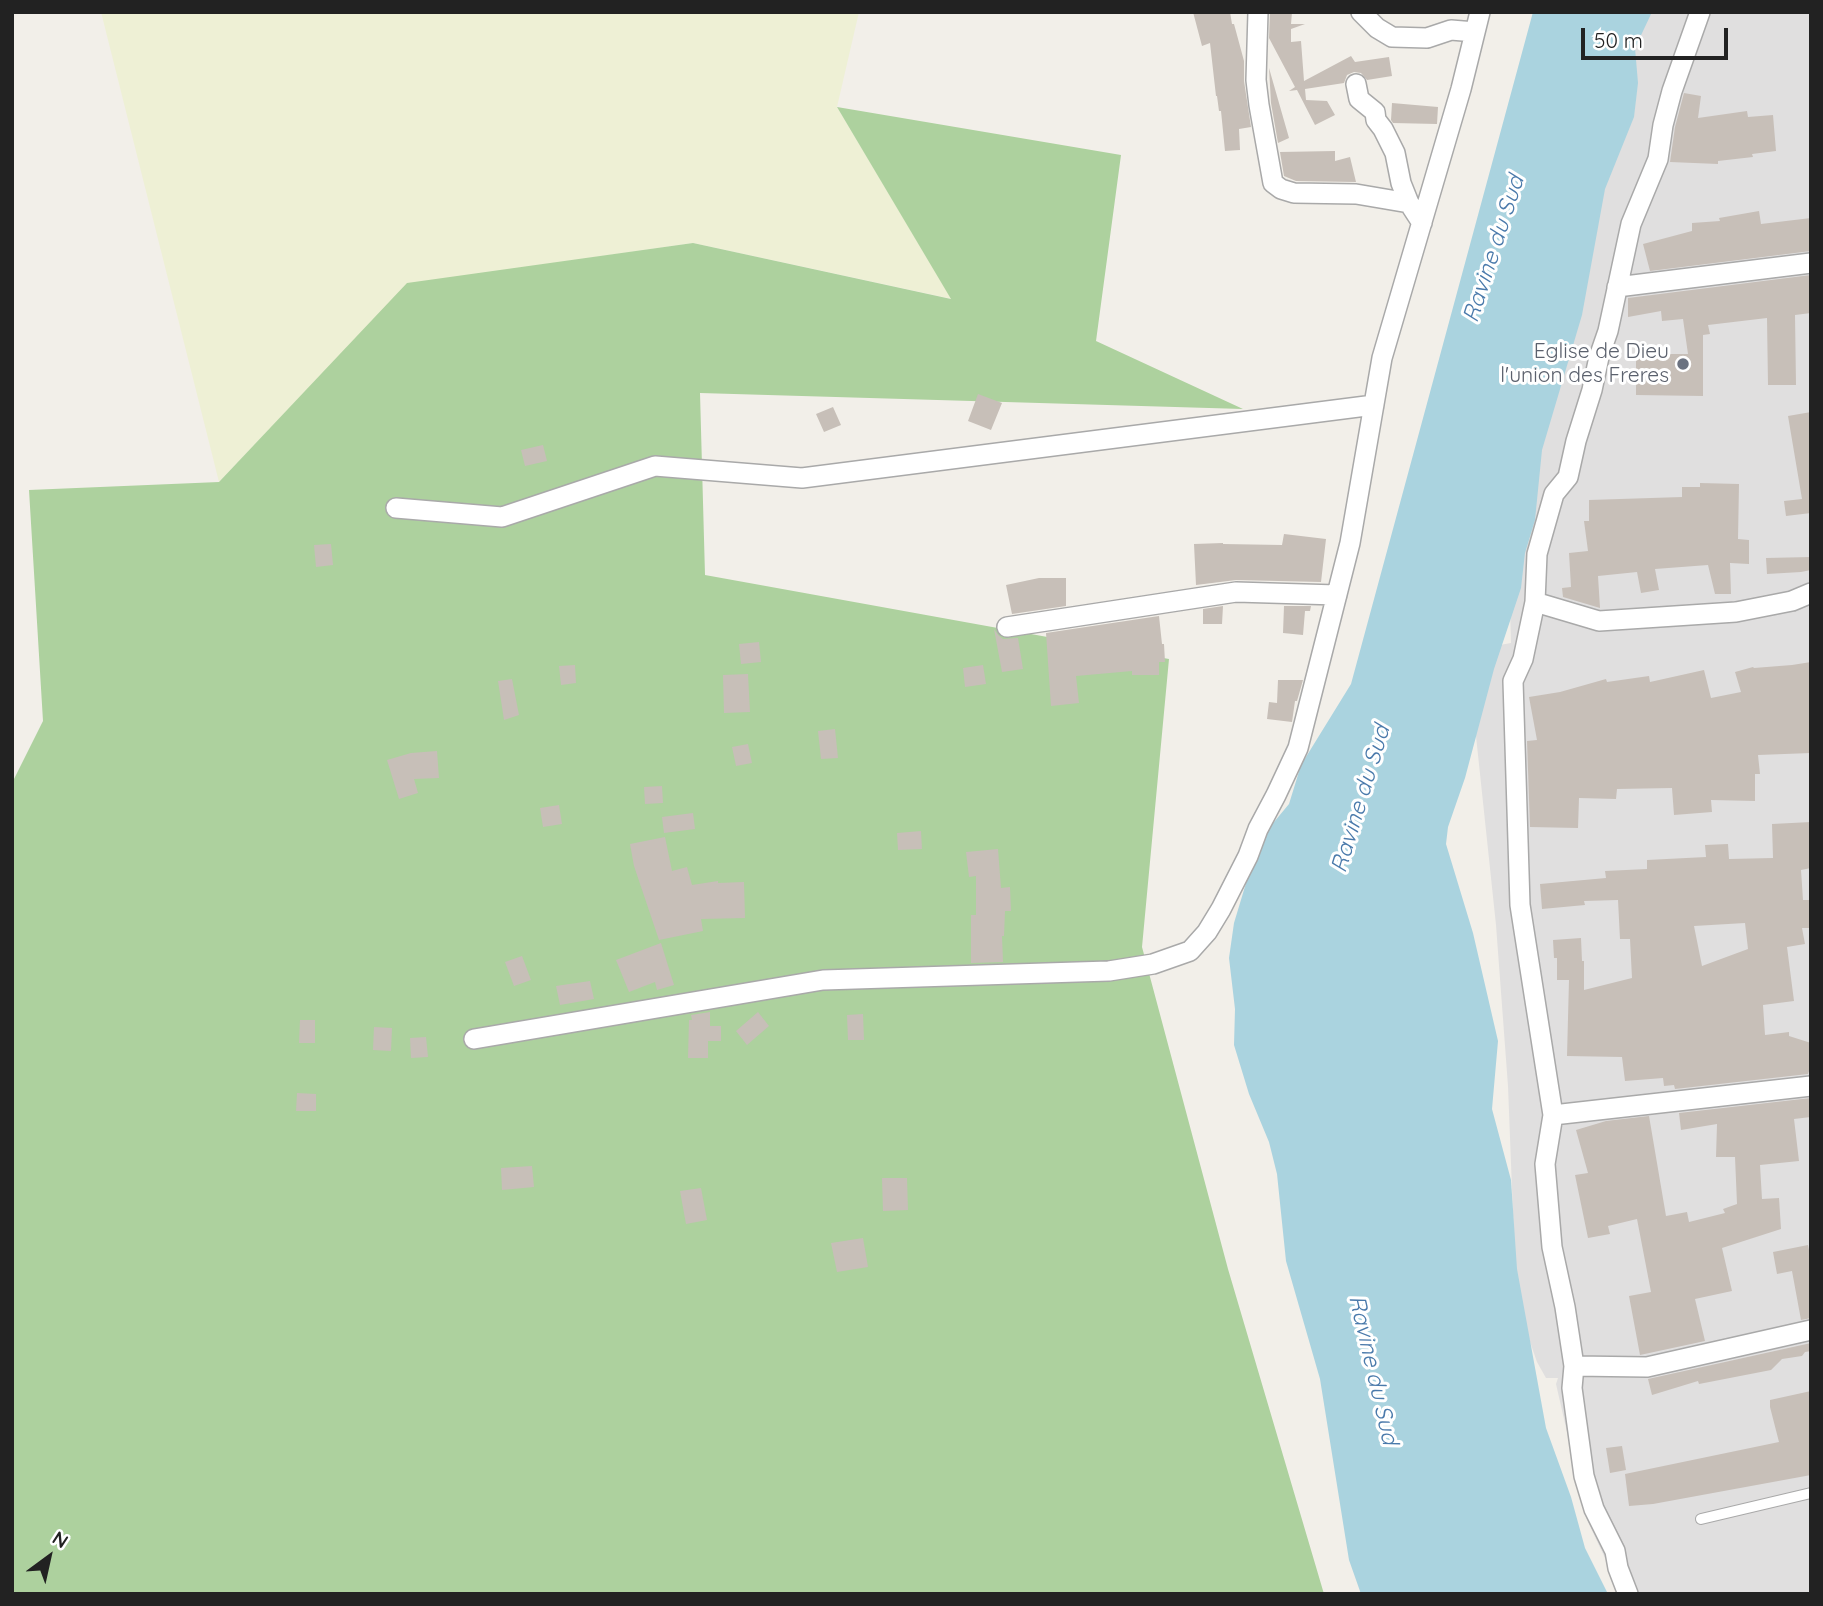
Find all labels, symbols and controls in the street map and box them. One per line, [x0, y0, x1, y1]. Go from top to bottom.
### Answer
scale bar [1585, 14, 1732, 58]
text: 50 m [1594, 27, 1643, 53]
water label: Ravine du Sud [1457, 172, 1531, 326]
place label: Eglise de Dieu l'union des Freres [1500, 339, 1669, 389]
marker: Eglise de Dieu l'union des Freres [1675, 356, 1691, 372]
water label: Ravine du Sud [1326, 722, 1396, 876]
water label: Ravine du Sud [1342, 1293, 1404, 1447]
north arrow [14, 1522, 84, 1592]
text: N [48, 1526, 73, 1553]

